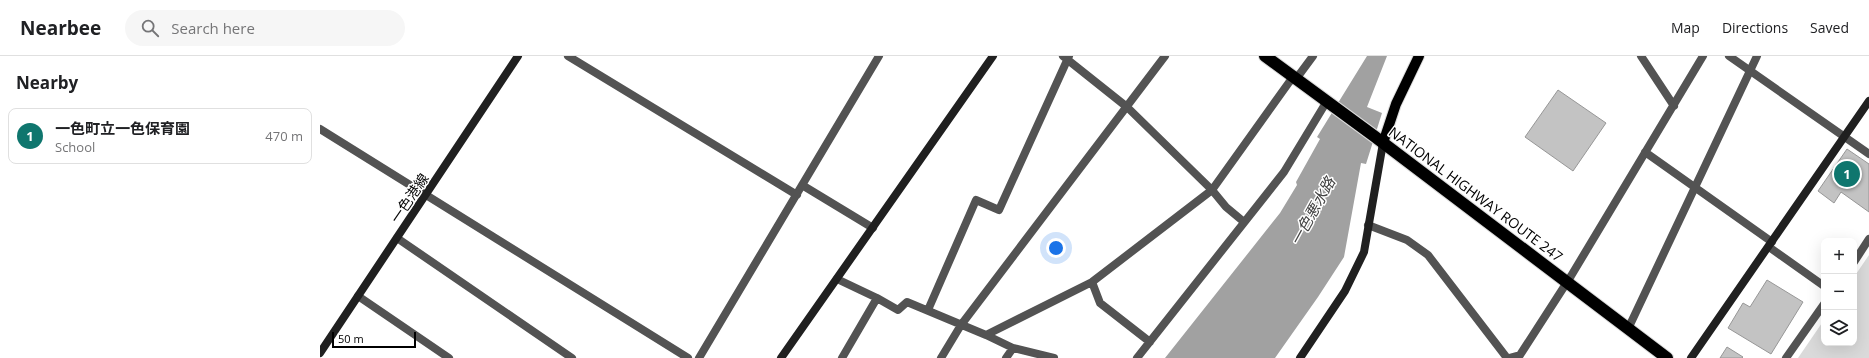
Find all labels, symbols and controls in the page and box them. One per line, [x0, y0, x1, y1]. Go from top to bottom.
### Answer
search box [125, 10, 405, 46]
text: Nearbee [20, 15, 101, 41]
icon: search [139, 17, 161, 39]
text: Search here [171, 18, 255, 38]
text: Map [1671, 18, 1700, 37]
text: Directions [1722, 18, 1788, 37]
text: Saved [1810, 18, 1849, 37]
text: Nearby [16, 71, 78, 94]
text: 一色町立一色保育園 [55, 118, 190, 138]
street label: NATIONAL HIGHWAY ROUTE 247 [1385, 122, 1567, 266]
text: 1 [26, 127, 34, 145]
text: 470 m [265, 127, 303, 145]
text: School [55, 138, 95, 156]
pin: 1 [1834, 159, 1860, 189]
street label: 一色港線 [385, 169, 433, 227]
water label: 一色悪水路 [1285, 172, 1340, 249]
your location [1046, 238, 1066, 258]
map controls [1821, 238, 1857, 346]
button: + [1821, 238, 1857, 274]
button: − [1821, 274, 1857, 310]
button: layers [1821, 310, 1857, 346]
scale bar [332, 330, 416, 349]
text: 50 m [338, 331, 364, 346]

